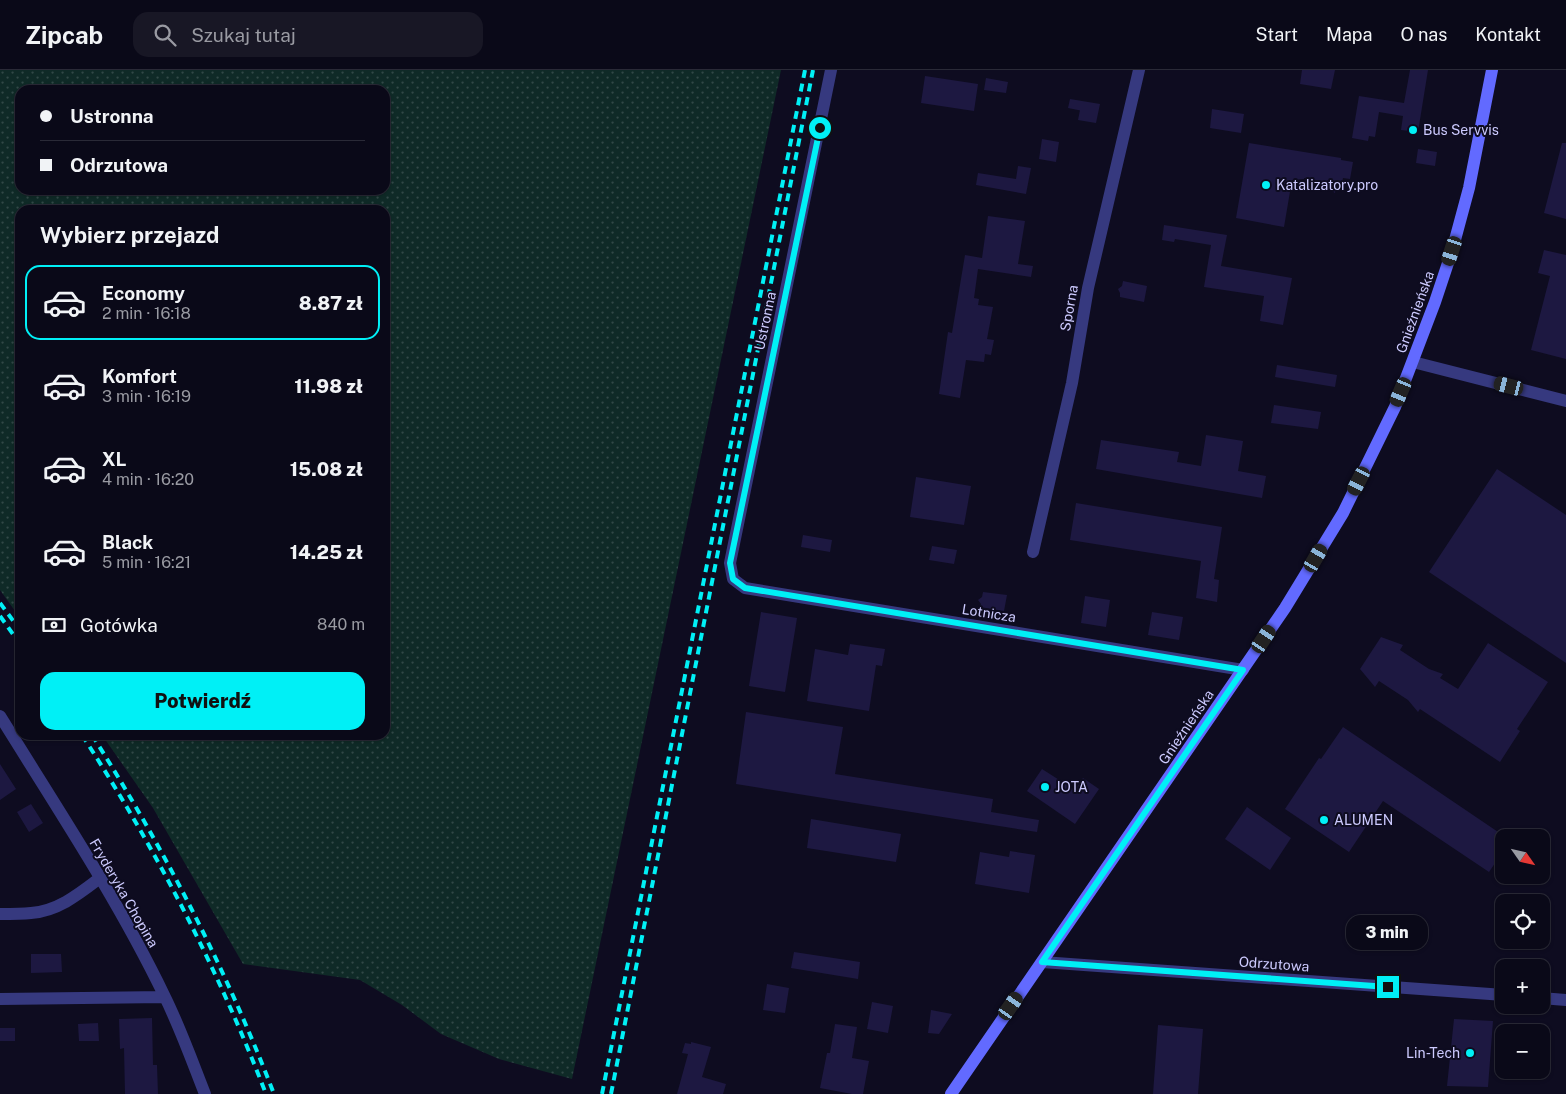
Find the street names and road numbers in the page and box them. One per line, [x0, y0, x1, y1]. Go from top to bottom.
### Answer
street label: Gnieźnieńska [1393, 269, 1437, 355]
street label: Sporna [1057, 284, 1081, 332]
street label: Ustronna [751, 290, 779, 352]
street label: Lotnicza [961, 601, 1017, 625]
street label: Gnieźnieńska [1155, 687, 1217, 767]
street label: Fryderyka Chopina [86, 836, 162, 950]
street label: Odrzutowa [1238, 954, 1310, 974]

